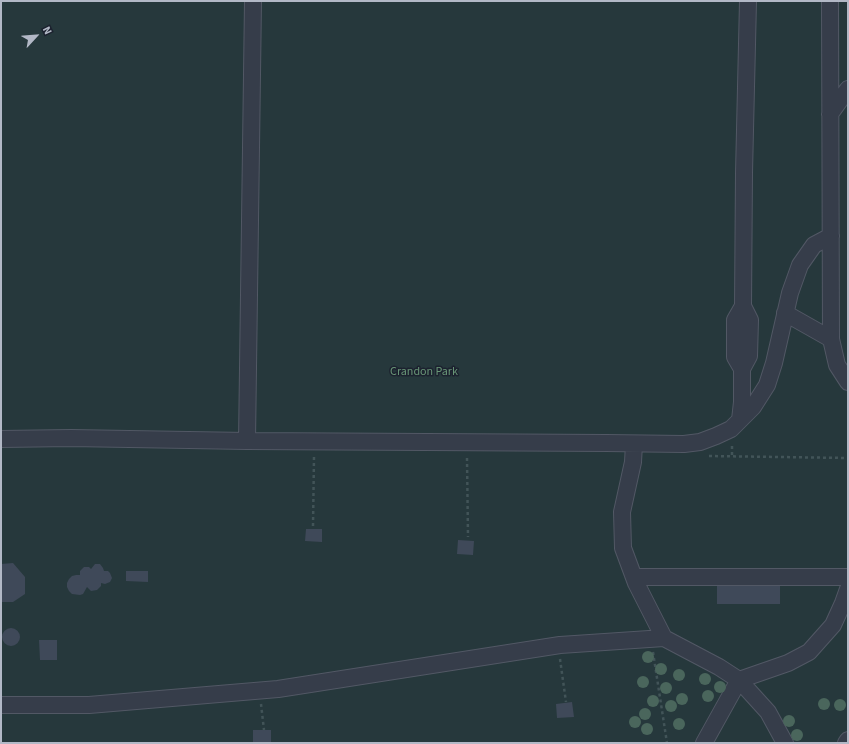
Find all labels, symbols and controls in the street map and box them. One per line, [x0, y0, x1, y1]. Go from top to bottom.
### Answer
north arrow [16, 16, 56, 56]
text: N [39, 24, 56, 37]
park label: Crandon Park [390, 365, 458, 379]

